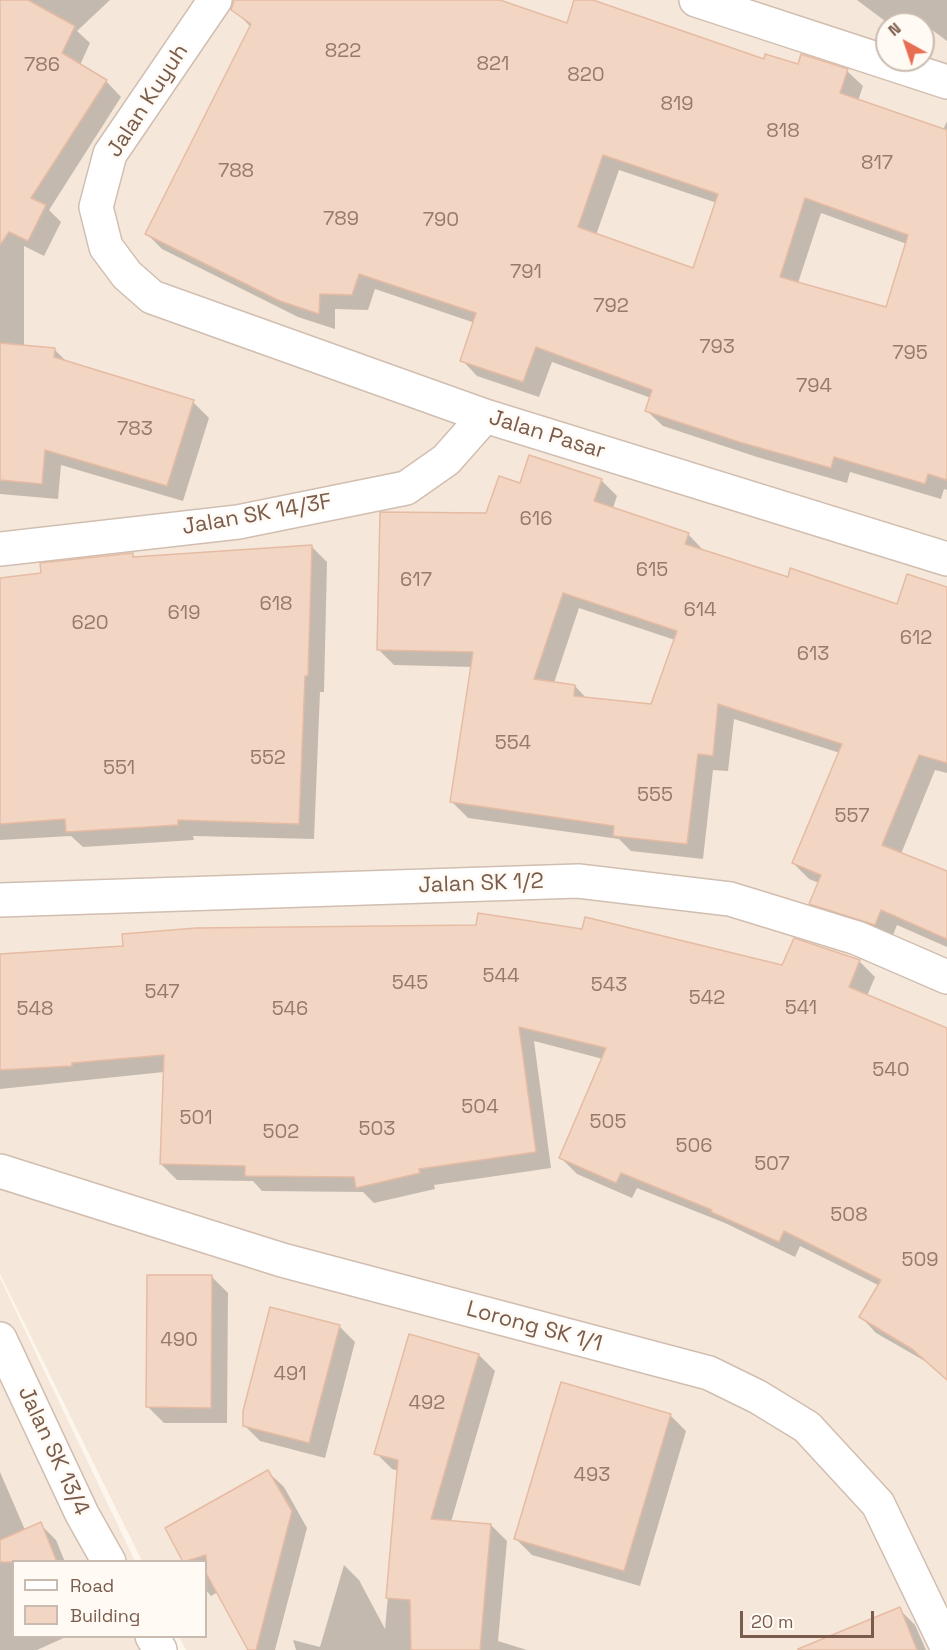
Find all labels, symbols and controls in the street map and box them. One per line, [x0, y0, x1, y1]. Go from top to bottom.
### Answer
north arrow [875, 12, 935, 72]
text: N [884, 18, 905, 41]
street label: Jalan Kuyuh [102, 40, 194, 162]
house number: 822 [325, 40, 361, 64]
house number: 821 [477, 53, 509, 77]
house number: 786 [24, 54, 60, 78]
house number: 820 [567, 64, 605, 88]
house number: 819 [660, 93, 694, 117]
house number: 818 [766, 120, 800, 144]
house number: 817 [861, 152, 893, 176]
house number: 788 [218, 160, 254, 184]
house number: 789 [323, 208, 359, 232]
house number: 790 [423, 209, 459, 233]
house number: 791 [510, 261, 542, 285]
house number: 792 [593, 295, 629, 319]
house number: 793 [699, 336, 735, 360]
house number: 795 [892, 342, 928, 366]
house number: 794 [796, 375, 832, 399]
street label: Jalan Pasar [486, 405, 608, 465]
house number: 783 [117, 418, 153, 442]
street label: Jalan SK 14/3F [180, 489, 334, 541]
house number: 616 [520, 508, 552, 532]
house number: 615 [636, 559, 668, 583]
house number: 617 [400, 569, 432, 593]
house number: 618 [259, 593, 293, 617]
house number: 614 [683, 599, 717, 623]
house number: 619 [168, 602, 200, 626]
house number: 620 [71, 612, 109, 636]
house number: 612 [900, 627, 932, 651]
house number: 613 [797, 643, 829, 667]
house number: 554 [495, 732, 531, 756]
house number: 552 [250, 747, 286, 771]
house number: 551 [103, 757, 135, 781]
house number: 555 [637, 784, 673, 808]
house number: 557 [835, 805, 869, 829]
street label: Jalan SK 1/2 [418, 869, 544, 899]
house number: 544 [483, 965, 519, 989]
house number: 545 [392, 972, 428, 996]
house number: 543 [591, 974, 627, 998]
house number: 547 [144, 981, 180, 1005]
house number: 542 [689, 987, 725, 1011]
house number: 541 [785, 997, 817, 1021]
house number: 548 [17, 998, 53, 1022]
house number: 546 [272, 998, 308, 1022]
house number: 540 [872, 1059, 910, 1083]
house number: 504 [461, 1096, 499, 1120]
house number: 501 [179, 1107, 213, 1131]
house number: 505 [590, 1111, 626, 1135]
house number: 503 [359, 1118, 395, 1142]
house number: 502 [263, 1121, 299, 1145]
house number: 506 [675, 1135, 713, 1159]
house number: 507 [754, 1153, 790, 1177]
house number: 508 [830, 1204, 868, 1228]
house number: 509 [901, 1249, 939, 1273]
street label: Lorong SK 1/1 [463, 1296, 605, 1358]
house number: 490 [160, 1329, 198, 1353]
house number: 491 [273, 1363, 307, 1387]
street label: Jalan SK 13/4 [12, 1382, 94, 1520]
house number: 492 [409, 1392, 445, 1416]
house number: 493 [574, 1464, 610, 1488]
legend [12, 1560, 207, 1638]
text: Road [70, 1574, 114, 1597]
scale bar [743, 1599, 876, 1637]
text: Building [70, 1604, 140, 1627]
text: 20 m [751, 1610, 794, 1633]

